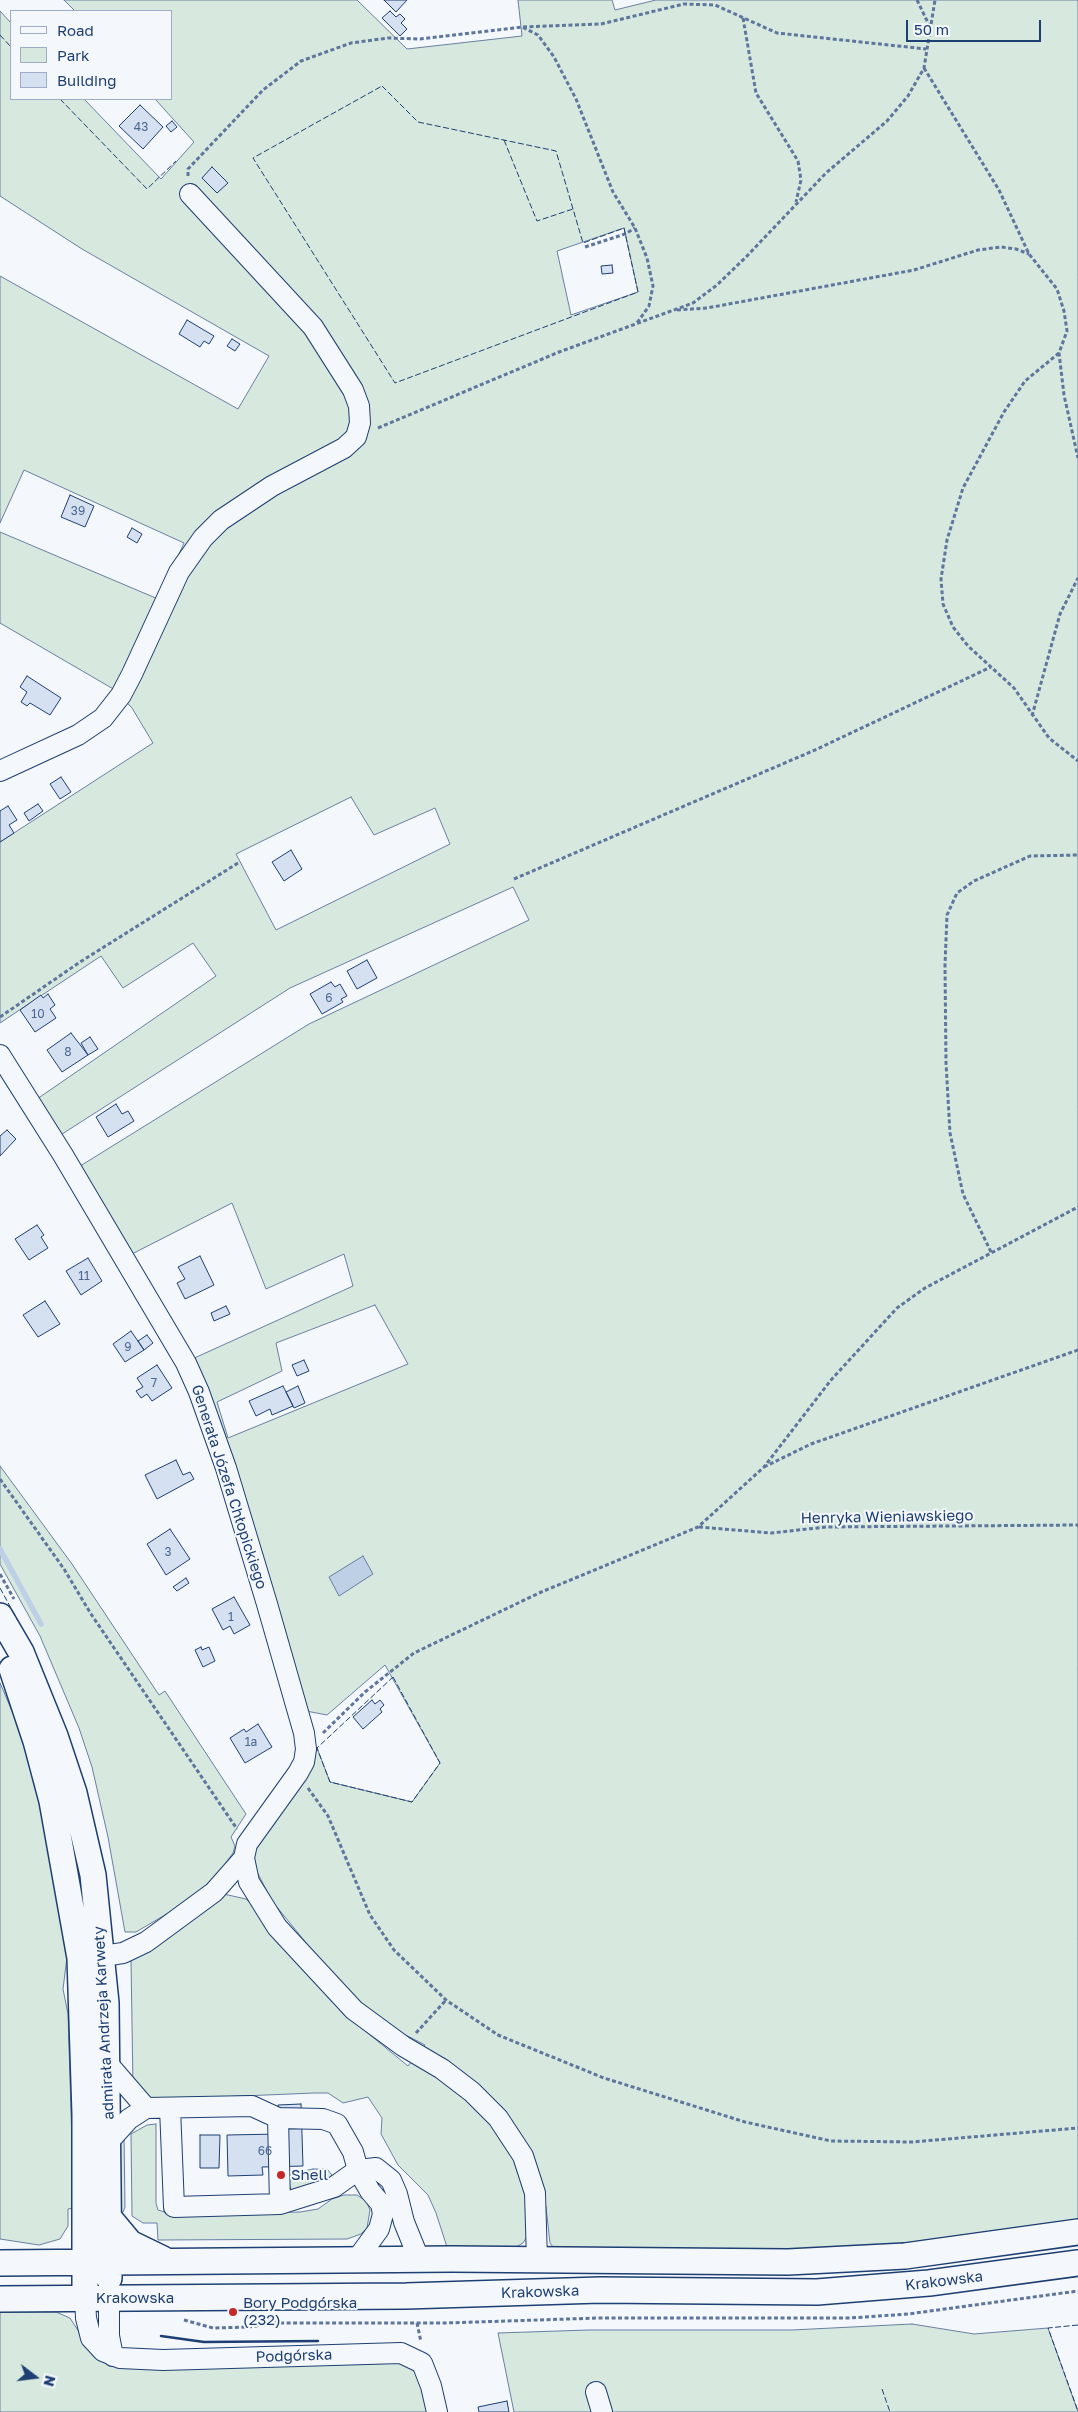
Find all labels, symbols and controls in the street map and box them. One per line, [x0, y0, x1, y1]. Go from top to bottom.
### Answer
legend [10, 10, 172, 100]
scale bar [908, 10, 1043, 42]
text: 50 m [914, 20, 949, 38]
text: Road [57, 21, 94, 39]
text: Park [57, 46, 89, 64]
text: Building [57, 71, 117, 89]
house number: 43 [134, 120, 148, 134]
house number: 39 [71, 504, 85, 518]
house number: 6 [325, 991, 333, 1005]
house number: 10 [31, 1007, 45, 1021]
house number: 8 [64, 1045, 72, 1059]
house number: 11 [78, 1269, 90, 1283]
house number: 9 [124, 1340, 132, 1354]
house number: 7 [151, 1376, 157, 1390]
street label: Generała Józefa Chłopickiego [187, 1383, 271, 1591]
street label: Henryka Wieniawskiego [800, 1506, 974, 1528]
house number: 3 [164, 1545, 172, 1559]
house number: 1 [228, 1610, 234, 1624]
house number: 1a [245, 1735, 257, 1749]
street label: admirała Andrzeja Karwety [90, 1926, 118, 2120]
house number: 66 [258, 2144, 272, 2158]
place label: Shell [291, 2166, 328, 2184]
marker: Shell [275, 2169, 287, 2181]
street label: Krakowska [904, 2267, 984, 2295]
street label: Krakowska [500, 2282, 580, 2302]
street label: Krakowska [96, 2289, 174, 2307]
place label: Bory Podgórska (232) [243, 2294, 357, 2329]
marker: Bory Podgórska (232) [227, 2306, 239, 2318]
street label: Podgórska [255, 2346, 333, 2366]
north arrow [10, 2352, 60, 2402]
text: N [40, 2374, 60, 2388]

